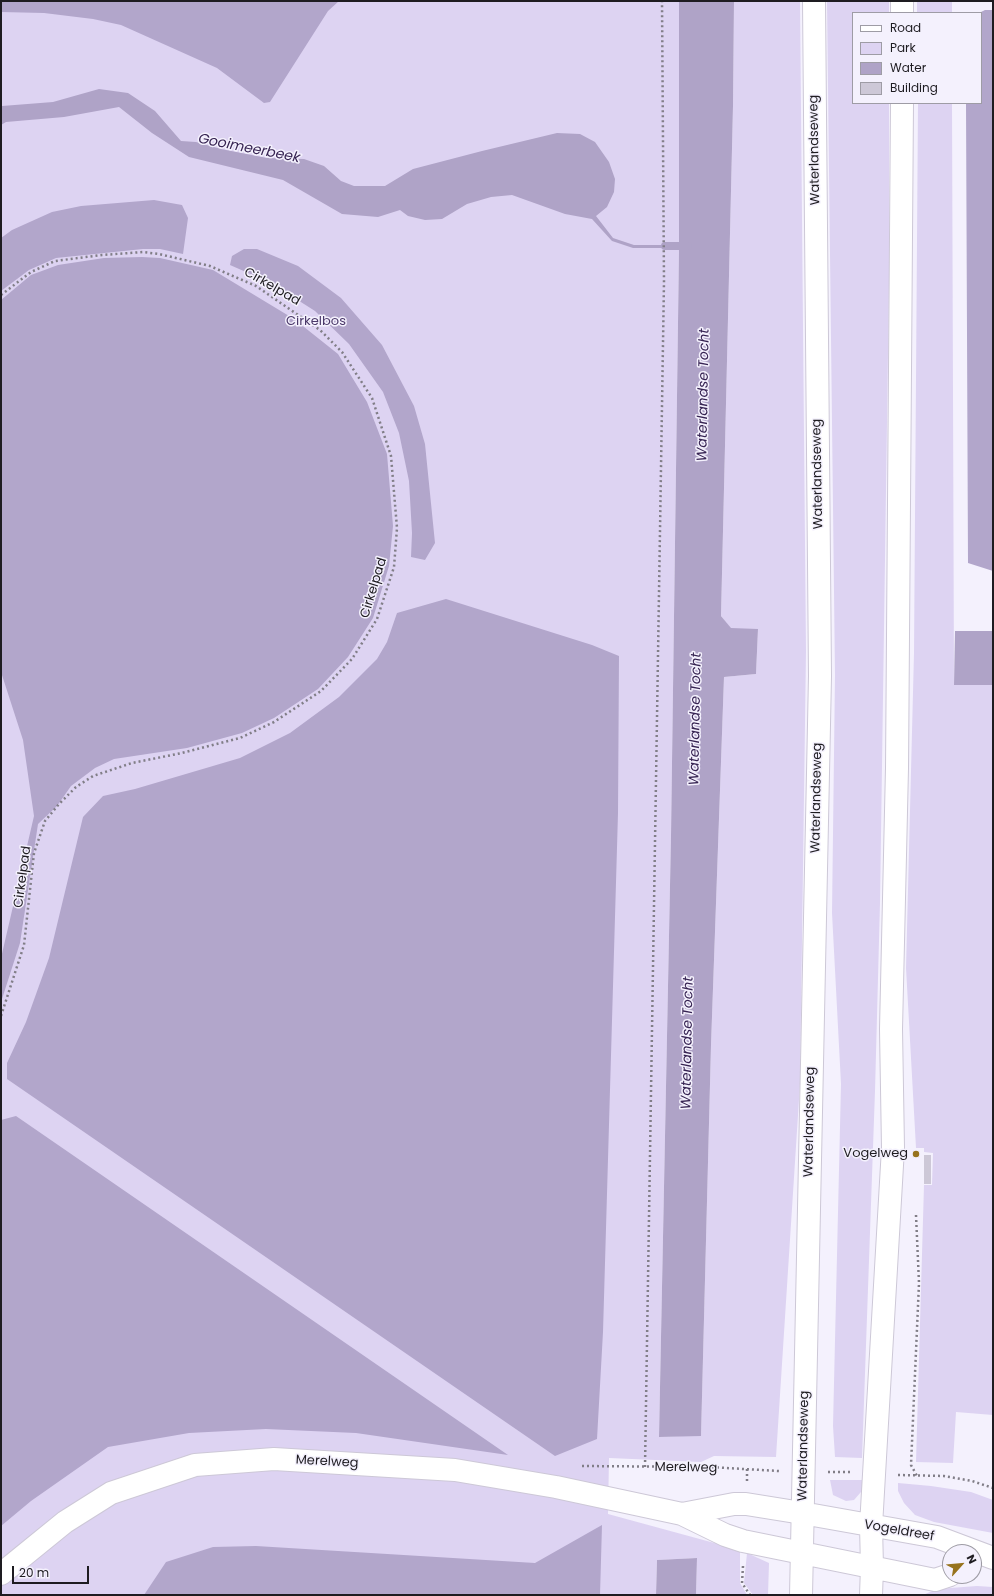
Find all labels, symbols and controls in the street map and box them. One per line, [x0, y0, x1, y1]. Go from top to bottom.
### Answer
legend [852, 12, 982, 104]
text: Road [890, 19, 921, 36]
text: Park [890, 39, 916, 56]
text: Water [890, 59, 926, 76]
text: Building [890, 79, 938, 96]
street label: Waterlandseweg [806, 95, 824, 205]
water label: Gooimeerbeek [197, 131, 301, 167]
street label: Cirkelpad [241, 265, 303, 309]
park label: Cirkelbos [286, 314, 346, 330]
water label: Waterlandse Tocht [694, 329, 714, 461]
street label: Waterlandseweg [809, 419, 827, 529]
street label: Cirkelpad [357, 556, 391, 620]
water label: Waterlandse Tocht [686, 653, 706, 785]
street label: Waterlandseweg [808, 743, 826, 853]
street label: Cirkelpad [11, 845, 35, 909]
water label: Waterlandse Tocht [678, 977, 698, 1109]
street label: Waterlandseweg [801, 1067, 819, 1177]
place label: Vogelweg [843, 1146, 908, 1162]
marker: Vogelweg [911, 1149, 921, 1159]
street label: Waterlandseweg [795, 1391, 813, 1501]
street label: Merelweg [295, 1453, 359, 1471]
street label: Merelweg [654, 1460, 718, 1476]
street label: Vogeldreef [863, 1517, 935, 1545]
north arrow [942, 1544, 982, 1584]
text: N [963, 1552, 981, 1566]
scale bar [14, 1558, 91, 1584]
text: 20 m [19, 1564, 49, 1581]

